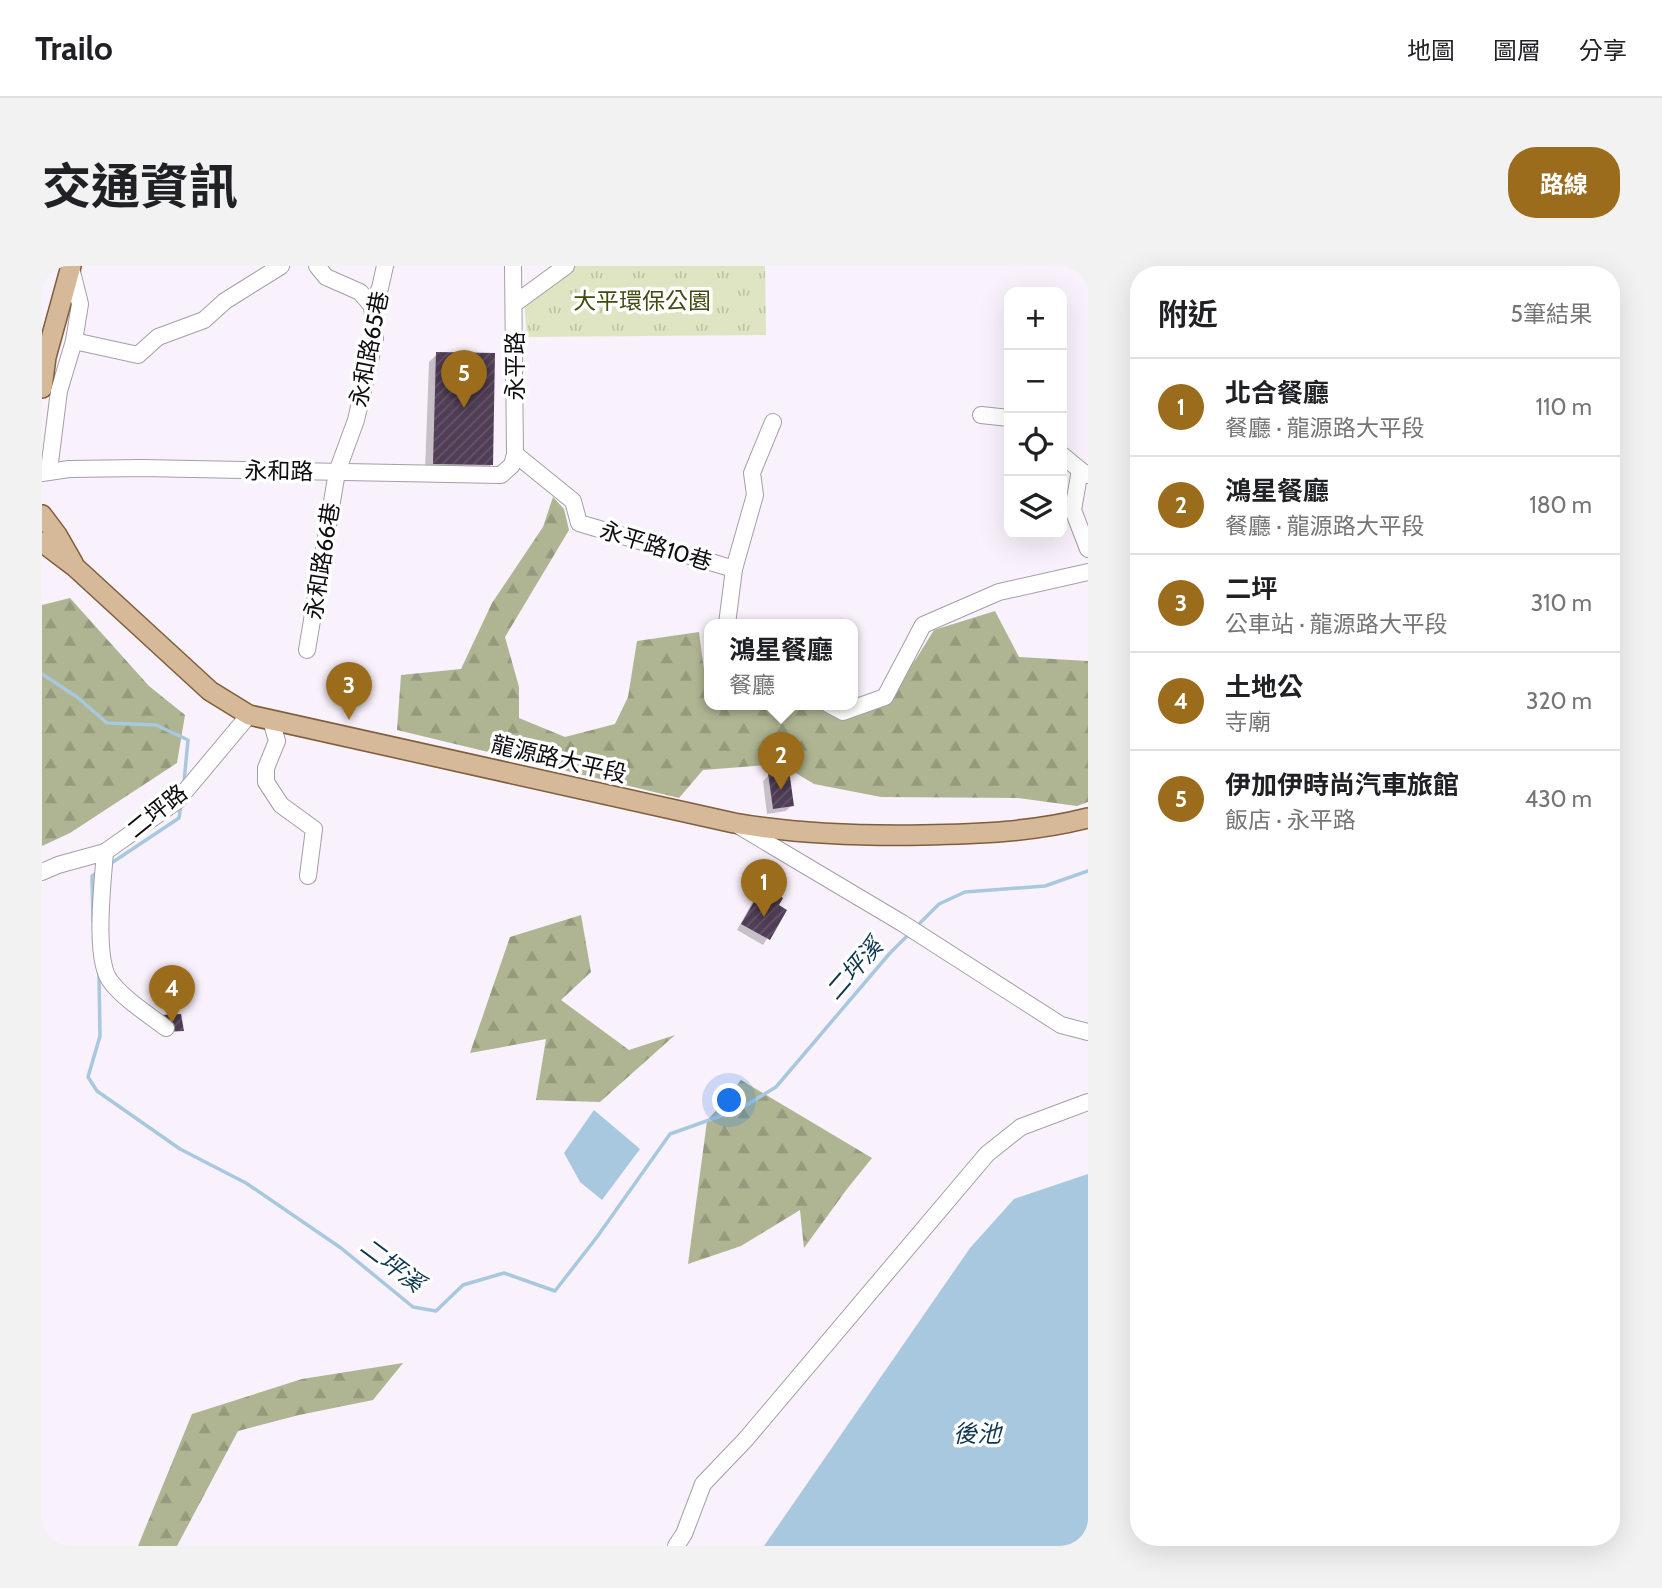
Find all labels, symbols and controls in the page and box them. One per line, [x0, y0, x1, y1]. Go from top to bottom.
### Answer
text: Trailo [35, 28, 113, 68]
text: 地圖 [1407, 36, 1455, 65]
text: 圖層 [1493, 36, 1541, 65]
text: 分享 [1579, 36, 1627, 65]
button: 路線 [1508, 147, 1620, 218]
text: 交通資訊 [42, 157, 238, 216]
park label: 大平環保公園 [573, 287, 711, 315]
map controls [1004, 287, 1067, 539]
button: + [1004, 287, 1067, 350]
street label: 永和路65巷 [344, 289, 394, 409]
text: 附近 [1158, 296, 1218, 333]
text: 5筆結果 [1511, 300, 1592, 328]
street label: 永平路 [501, 332, 529, 401]
pin: 5 [441, 350, 487, 408]
button: − [1004, 350, 1067, 413]
text: 北合餐廳 [1225, 377, 1329, 409]
text: 1 [1177, 393, 1185, 421]
text: 110 m [1536, 393, 1592, 421]
button: locate [1004, 413, 1067, 476]
text: 餐廳 · 龍源路大平段 [1225, 414, 1425, 442]
street label: 永和路 [244, 456, 314, 486]
text: 鴻星餐廳 [1225, 475, 1329, 507]
button: layers [1004, 476, 1067, 539]
text: 2 [1175, 491, 1187, 519]
text: 180 m [1529, 491, 1592, 519]
street label: 永和路66巷 [299, 500, 345, 622]
text: 餐廳 · 龍源路大平段 [1225, 512, 1425, 540]
street label: 永平路10巷 [597, 516, 715, 576]
text: 二坪 [1225, 573, 1277, 605]
text: 3 [1175, 589, 1187, 617]
text: 310 m [1531, 589, 1592, 617]
text: 公車站 · 龍源路大平段 [1225, 610, 1448, 638]
popup [704, 619, 858, 710]
text: 鴻星餐廳 [729, 634, 833, 666]
pin: 3 [326, 662, 372, 720]
text: 餐廳 [729, 671, 775, 699]
text: 土地公 [1225, 671, 1303, 703]
text: 4 [1174, 687, 1188, 715]
text: 320 m [1526, 687, 1592, 715]
text: 寺廟 [1225, 708, 1271, 736]
street label: 龍源路大平段 [489, 730, 629, 788]
pin: 2 [758, 732, 804, 790]
text: 伊加伊時尚汽車旅館 [1225, 769, 1459, 801]
street label: 二坪路 [121, 778, 193, 844]
text: 5 [1175, 785, 1187, 813]
text: 430 m [1525, 785, 1592, 813]
text: 飯店 · 永平路 [1225, 806, 1356, 834]
pin: 1 [741, 859, 787, 917]
water label: 二坪溪 [819, 930, 890, 1005]
pin: 4 [149, 965, 195, 1023]
your location [712, 1083, 746, 1117]
water label: 二坪溪 [355, 1231, 432, 1300]
water label: 後池 [953, 1419, 1004, 1448]

